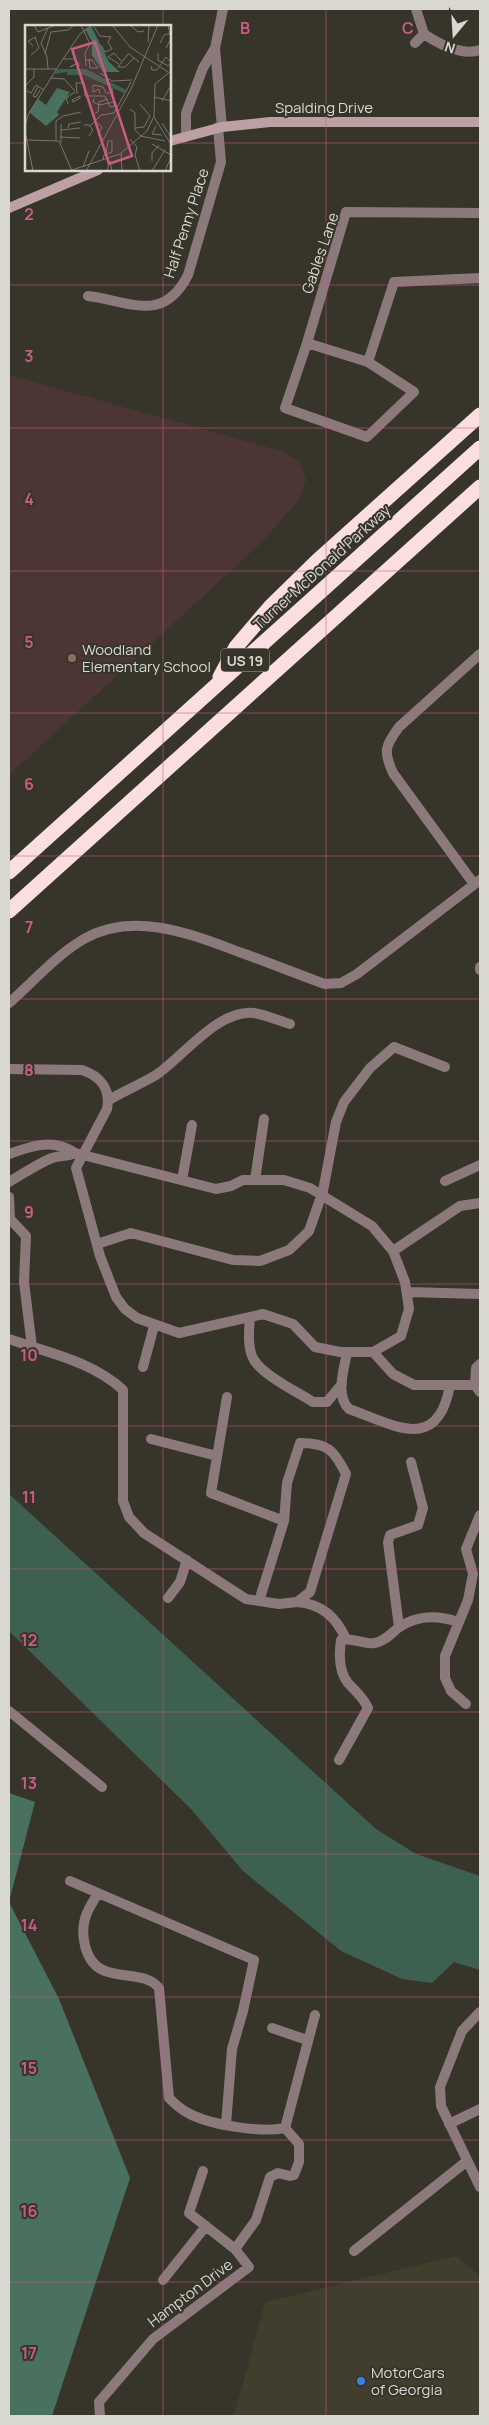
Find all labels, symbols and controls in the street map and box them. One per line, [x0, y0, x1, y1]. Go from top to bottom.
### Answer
north arrow [429, 10, 479, 60]
text: B [240, 17, 250, 39]
text: C [402, 17, 414, 39]
inset map [25, 25, 171, 171]
text: N [442, 37, 458, 58]
street label: Spalding Drive [275, 97, 373, 118]
street label: Half Penny Place [158, 165, 214, 281]
text: 2 [24, 203, 34, 225]
street label: Gables Lane [296, 209, 344, 296]
text: 3 [24, 345, 34, 367]
text: 4 [24, 488, 34, 510]
street label: Turner McDonald Parkway [249, 500, 395, 634]
text: 5 [24, 631, 34, 653]
place label: Woodland Elementary School [82, 639, 211, 677]
road number: US 19 [221, 648, 269, 672]
marker: Woodland Elementary School [66, 652, 78, 664]
text: 6 [24, 773, 34, 795]
text: 7 [25, 916, 33, 938]
text: 8 [24, 1059, 34, 1081]
text: 9 [24, 1201, 34, 1223]
text: 10 [20, 1344, 38, 1366]
text: 11 [22, 1486, 36, 1508]
text: 12 [21, 1629, 37, 1651]
text: 13 [21, 1772, 37, 1794]
text: 14 [21, 1914, 37, 1936]
text: 15 [21, 2057, 37, 2079]
text: 16 [21, 2200, 38, 2222]
street label: Hampton Drive [143, 2254, 237, 2332]
text: 17 [21, 2342, 37, 2364]
place label: MotorCars of Georgia [371, 2362, 445, 2400]
marker: MotorCars of Georgia [355, 2375, 367, 2387]

